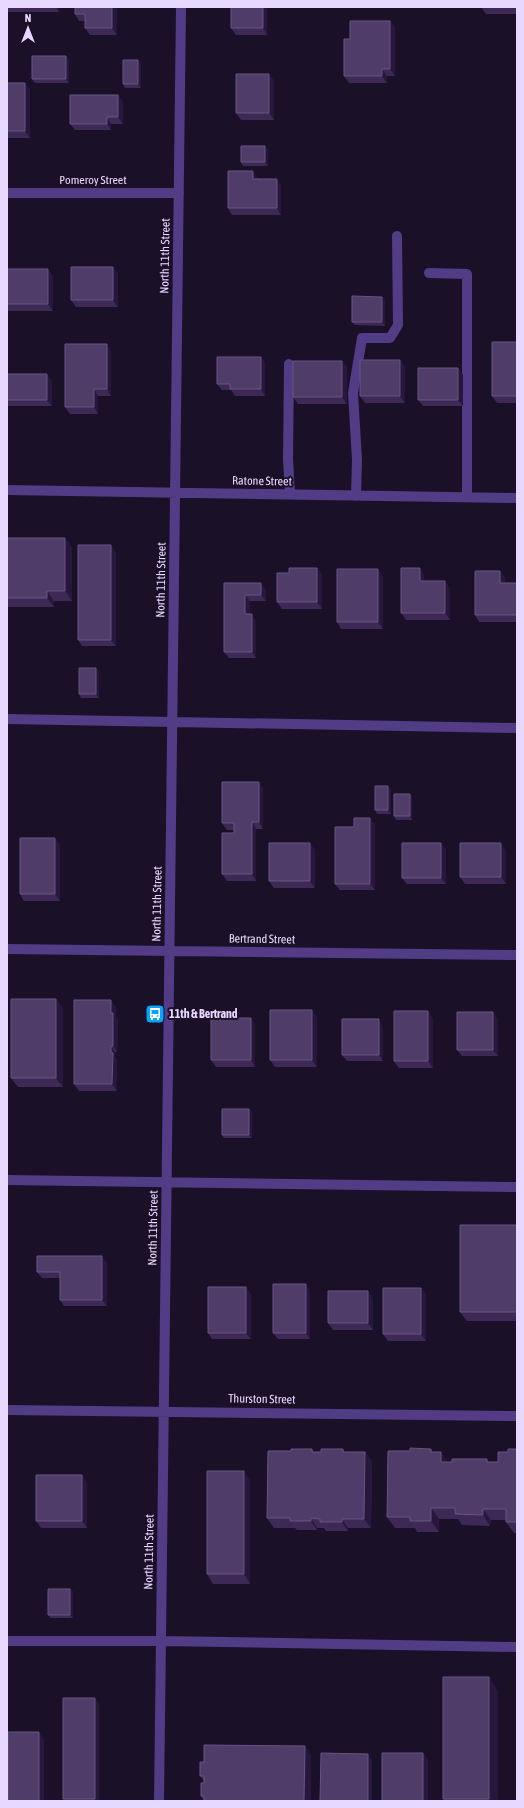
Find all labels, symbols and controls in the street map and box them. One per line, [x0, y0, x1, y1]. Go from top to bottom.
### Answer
north arrow [8, 8, 48, 48]
text: N [25, 12, 31, 24]
street label: Pomeroy Street [59, 173, 127, 187]
street label: North 11th Street [157, 218, 173, 294]
street label: Ratone Street [232, 473, 293, 489]
street label: North 11th Street [153, 542, 169, 618]
street label: North 11th Street [149, 866, 165, 942]
street label: Bertrand Street [229, 931, 296, 947]
bus stop icon: 11th & Bertrand [144, 1003, 166, 1025]
place label: 11th & Bertrand [169, 1007, 238, 1021]
street label: North 11th Street [145, 1190, 161, 1266]
street label: Thurston Street [228, 1391, 296, 1407]
street label: North 11th Street [141, 1514, 157, 1590]

